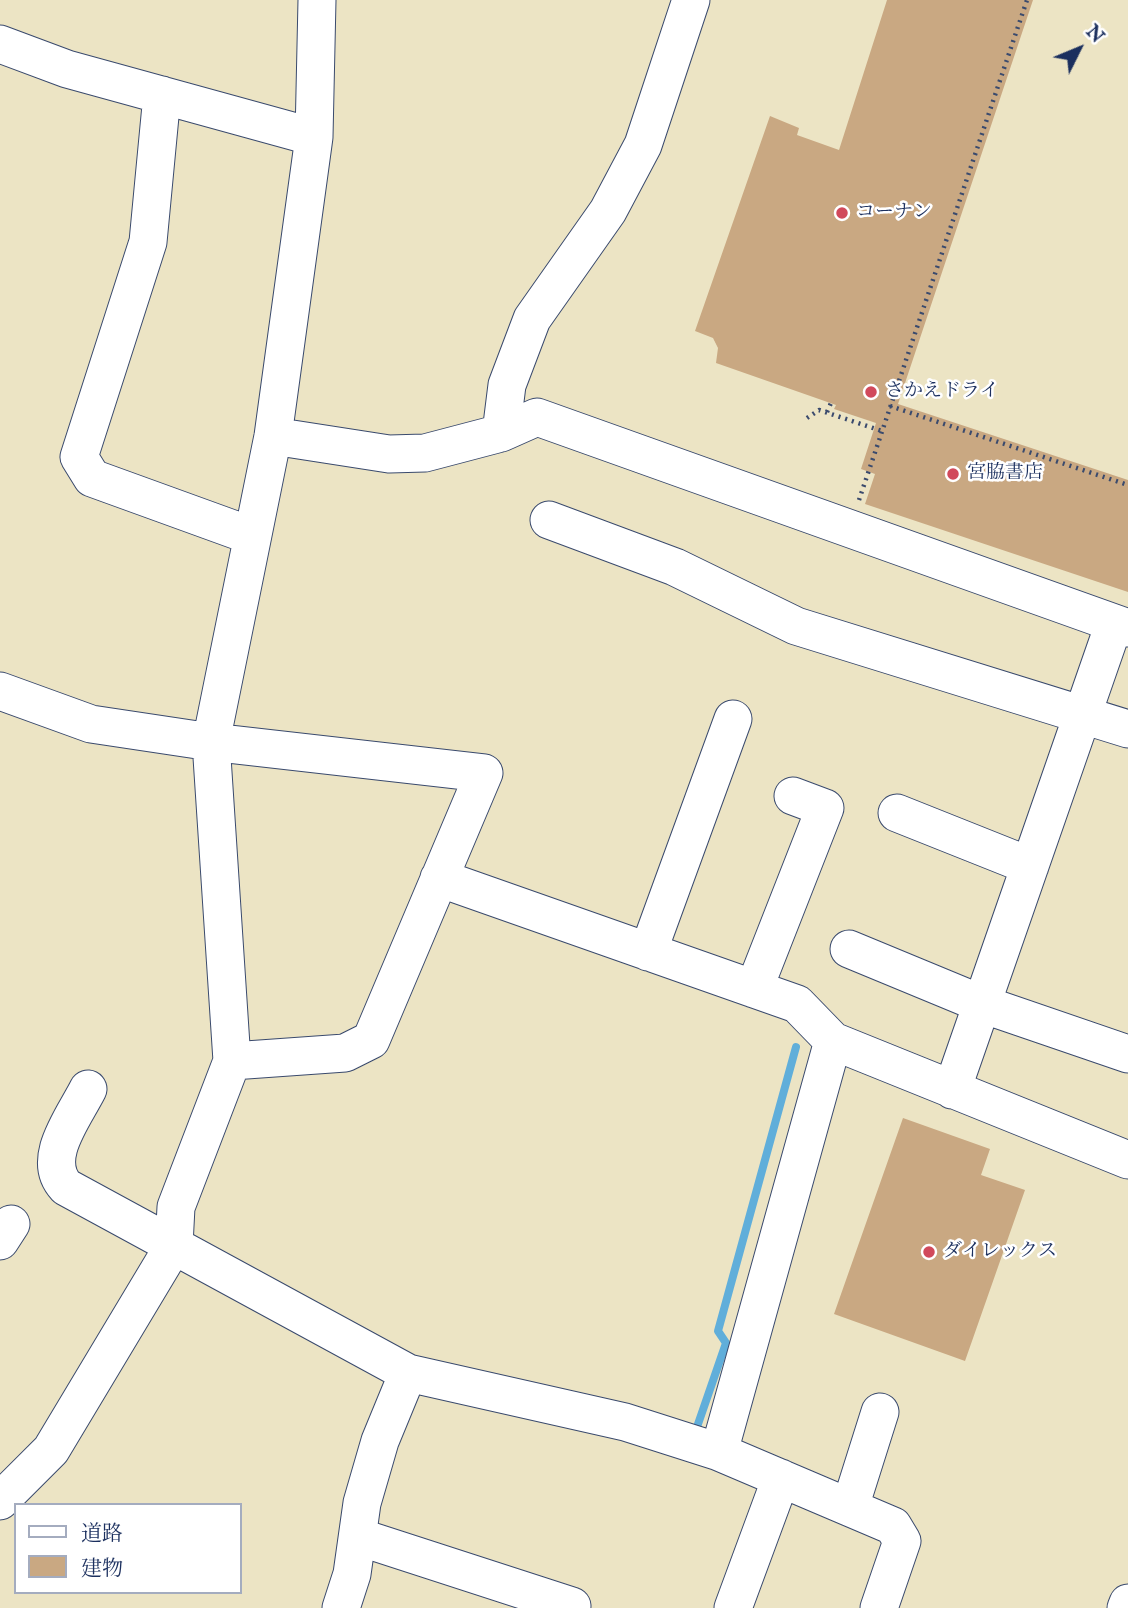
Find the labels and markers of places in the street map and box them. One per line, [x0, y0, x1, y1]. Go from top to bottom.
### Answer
place label: コーナン [856, 202, 932, 224]
marker: コーナン [834, 205, 850, 221]
place label: さかえドライ [885, 381, 999, 403]
marker: さかえドライ [863, 384, 879, 400]
place label: 宮脇書店 [967, 463, 1043, 485]
marker: 宮脇書店 [945, 466, 961, 482]
place label: ダイレックス [943, 1241, 1057, 1263]
marker: ダイレックス [921, 1244, 937, 1260]

